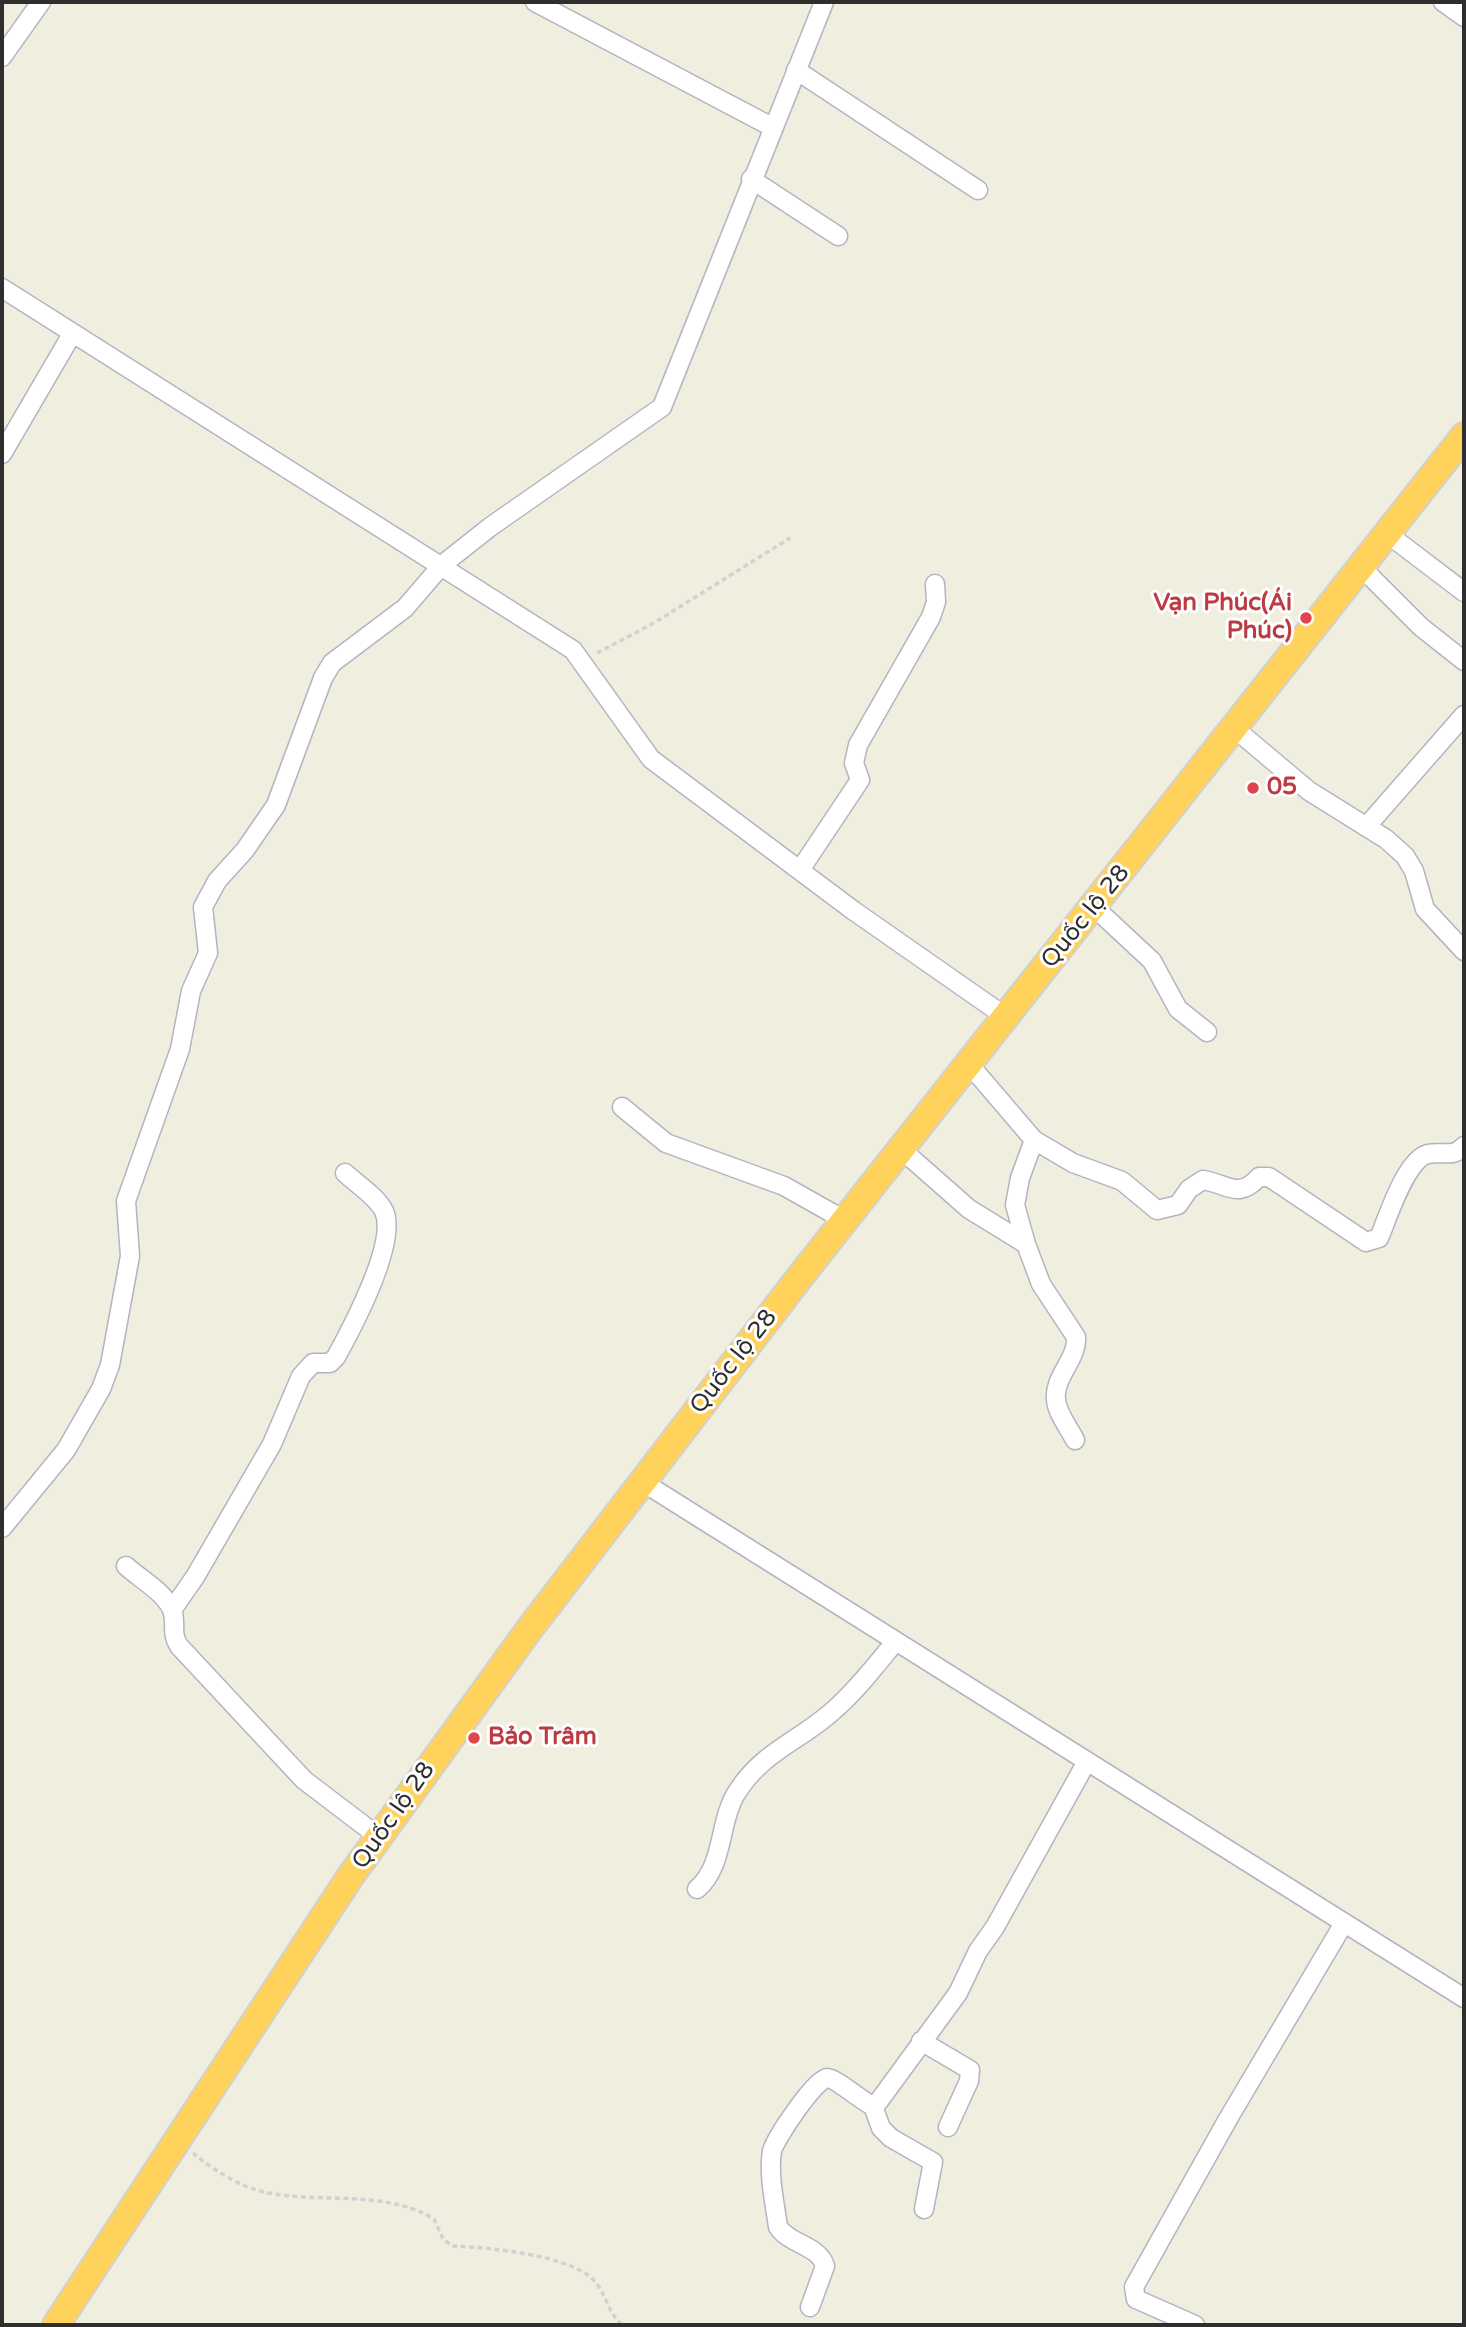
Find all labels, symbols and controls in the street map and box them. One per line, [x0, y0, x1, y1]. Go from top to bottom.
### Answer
place label: Vạn Phúc(Ái Phúc) [1154, 590, 1292, 646]
marker: Vạn Phúc(Ái Phúc) [1298, 610, 1314, 626]
place label: 05 [1267, 774, 1297, 802]
marker: 05 [1245, 780, 1261, 796]
street label: Quốc lộ 28 [1036, 860, 1136, 974]
street label: Quốc lộ 28 [684, 1304, 784, 1420]
place label: Bảo Trâm [488, 1724, 597, 1752]
marker: Bảo Trâm [466, 1730, 482, 1746]
street label: Quốc lộ 28 [347, 1757, 441, 1875]

